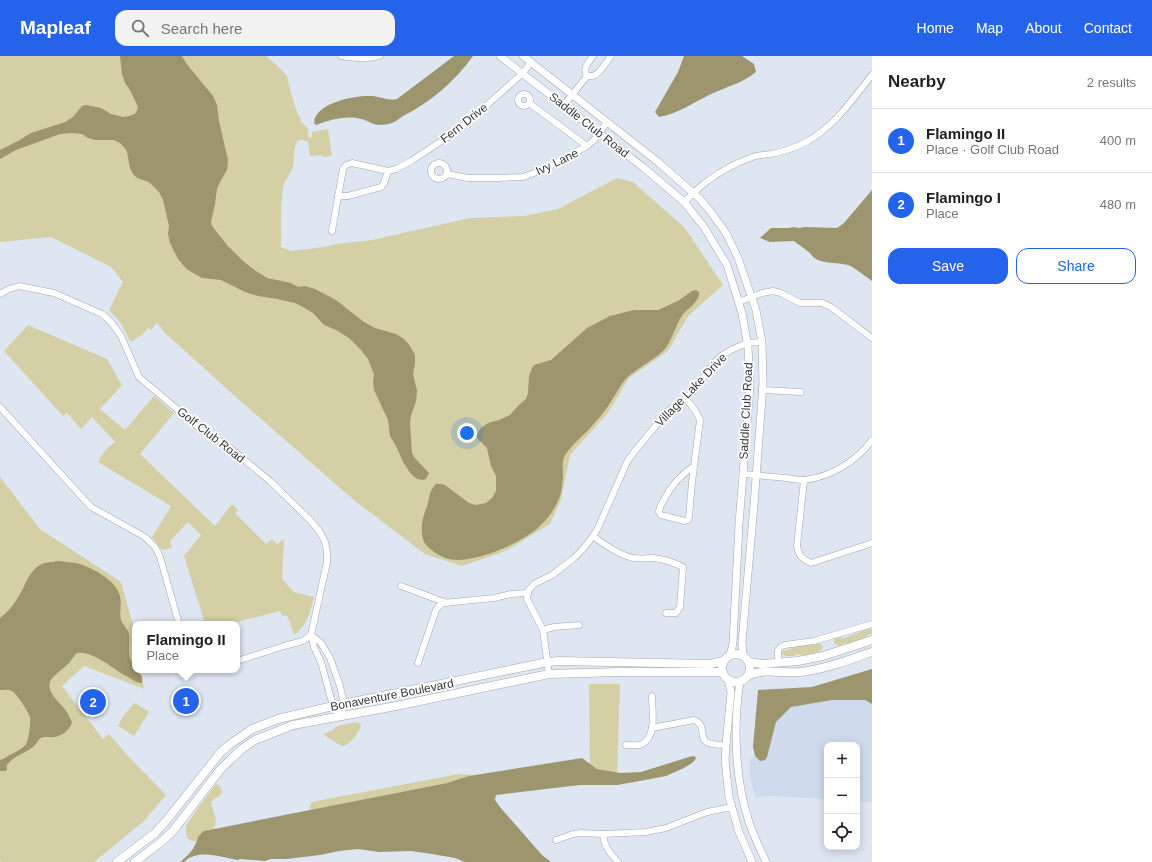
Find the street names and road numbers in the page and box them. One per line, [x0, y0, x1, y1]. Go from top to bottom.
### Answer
street label: Saddle Club Road [546, 89, 632, 161]
street label: Fern Drive [438, 100, 491, 146]
street label: Ivy Lane [534, 146, 581, 178]
street label: Village Lake Drive [652, 350, 730, 430]
street label: Saddle Club Road [736, 362, 756, 460]
street label: Golf Club Road [174, 404, 248, 466]
street label: Bonaventure Boulevard [329, 676, 455, 714]

